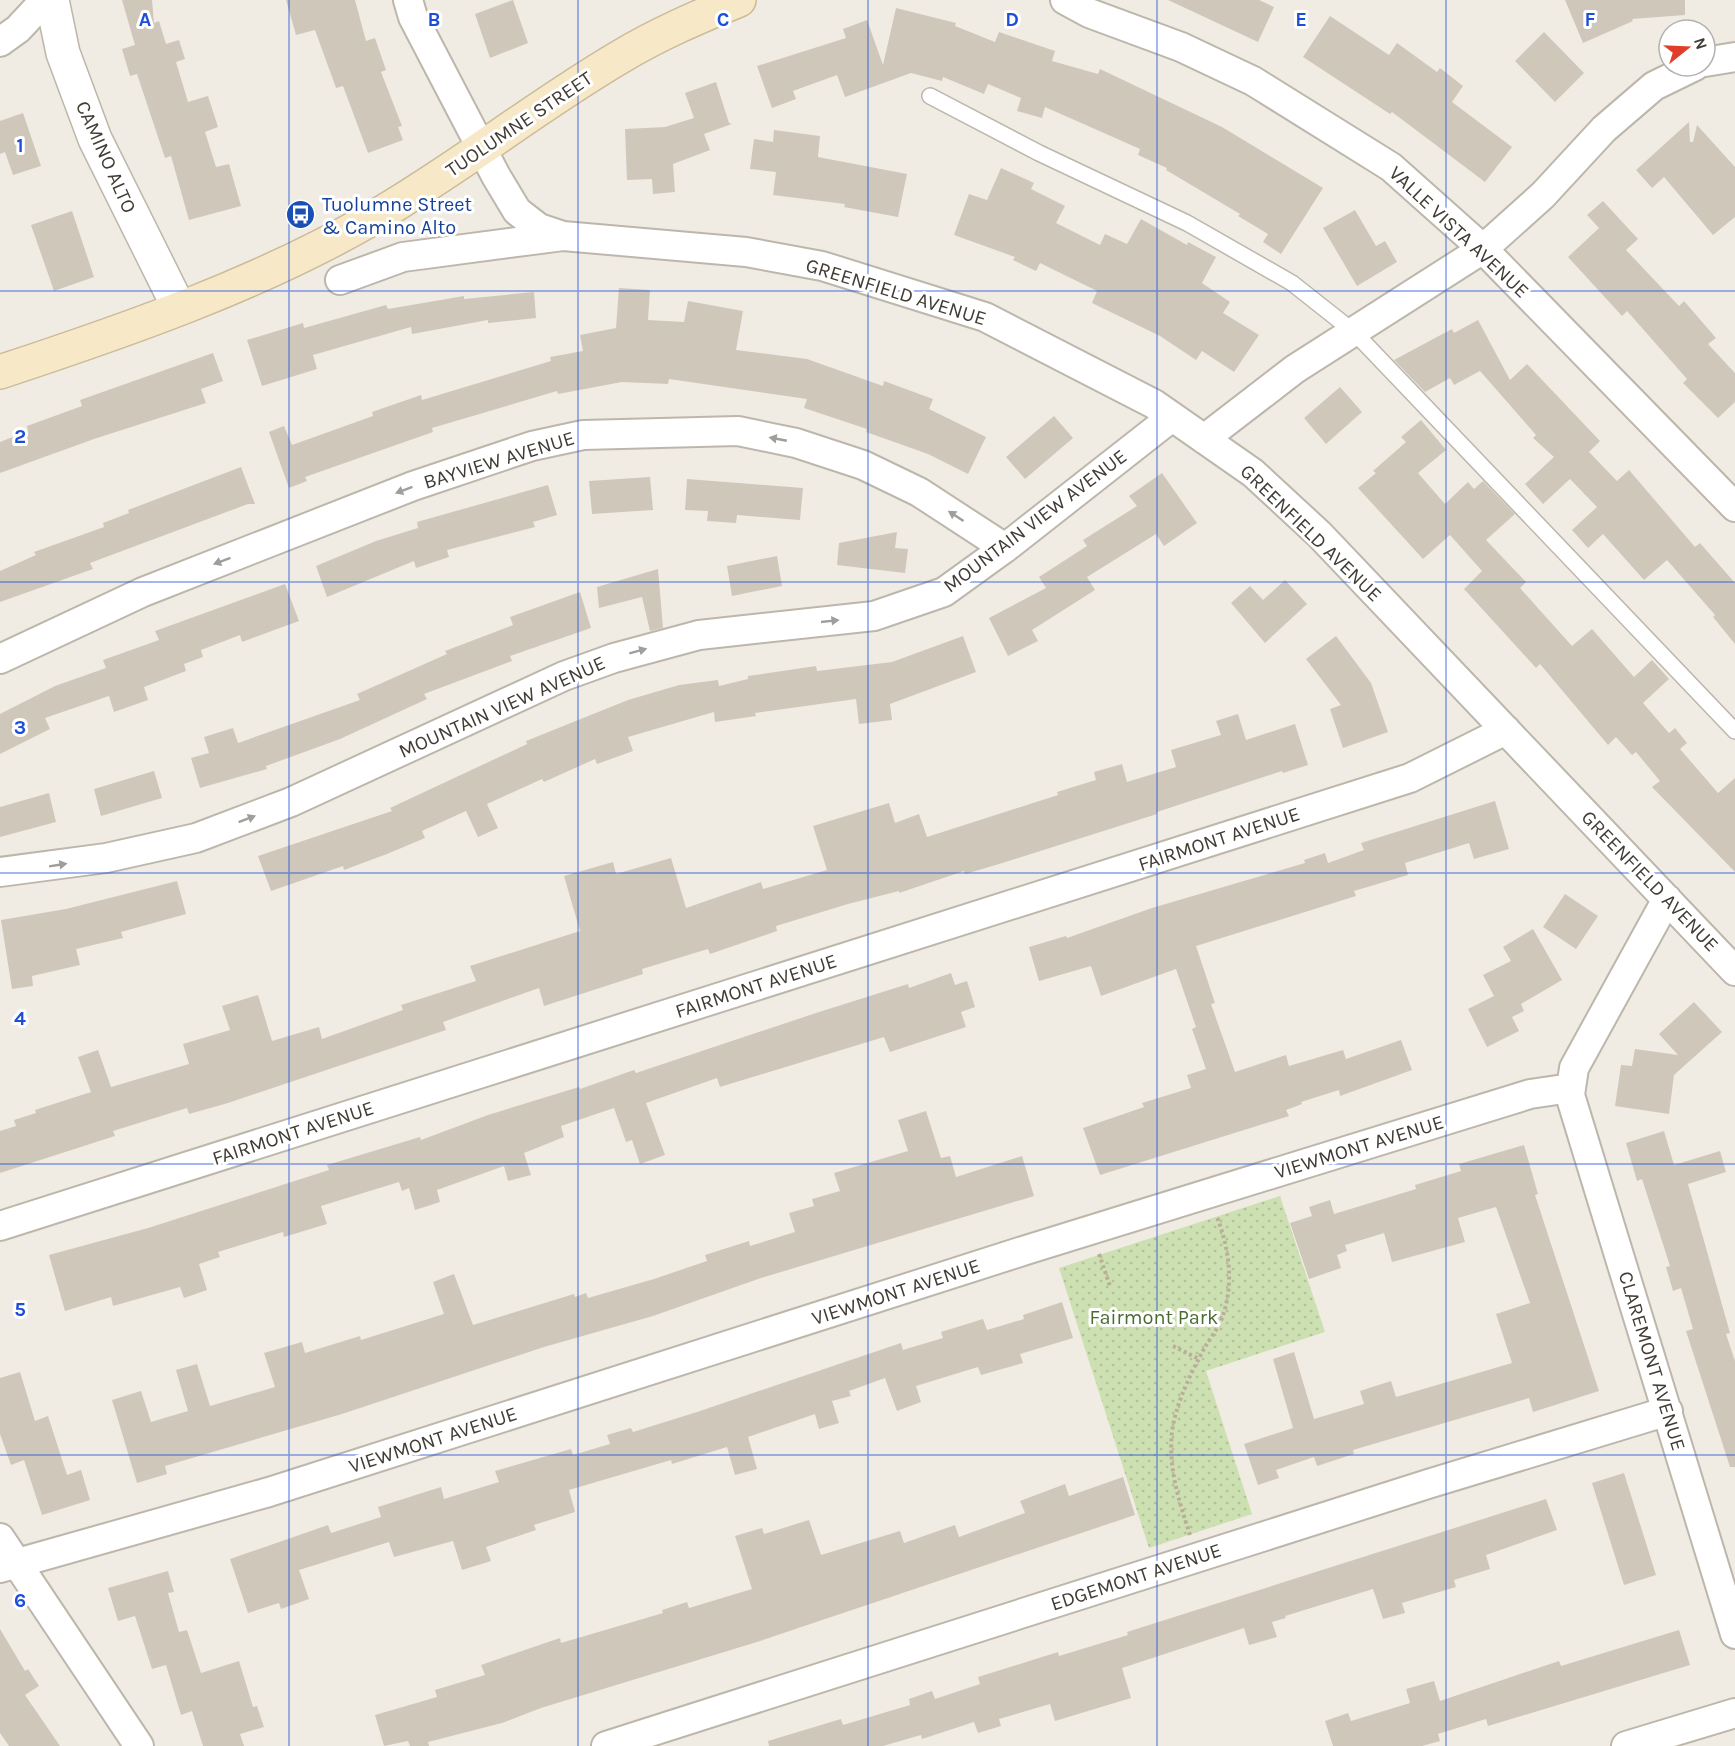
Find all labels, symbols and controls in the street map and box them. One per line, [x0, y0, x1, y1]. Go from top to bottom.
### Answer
text: A [139, 8, 152, 31]
text: B [428, 8, 440, 31]
text: C [717, 8, 729, 31]
text: D [1005, 8, 1019, 31]
text: E [1295, 8, 1307, 31]
text: F [1585, 8, 1596, 31]
north arrow [1657, 18, 1717, 78]
text: N [1690, 35, 1712, 52]
street label: TUOLUMNE STREET [441, 66, 597, 182]
street label: CAMINO ALTO [71, 97, 141, 217]
text: 1 [16, 134, 24, 157]
street label: VALLE VISTA AVENUE [1384, 161, 1534, 303]
place label: Tuolumne Street & Camino Alto [322, 193, 473, 239]
bus stop icon: Tuolumne Street & Camino Alto [285, 199, 317, 231]
street label: GREENFIELD AVENUE [803, 254, 989, 330]
text: 2 [14, 425, 26, 448]
street label: BAYVIEW AVENUE [421, 426, 577, 494]
one-way arrow [769, 434, 788, 443]
street label: MOUNTAIN VIEW AVENUE [939, 445, 1131, 597]
street label: GREENFIELD AVENUE [1236, 460, 1386, 606]
one-way arrow [394, 485, 412, 495]
one-way arrow [948, 511, 964, 522]
one-way arrow [213, 557, 231, 566]
one-way arrow [821, 616, 840, 625]
one-way arrow [629, 646, 647, 656]
street label: MOUNTAIN VIEW AVENUE [395, 651, 609, 763]
text: 3 [14, 716, 26, 739]
street label: FAIRMONT AVENUE [1135, 802, 1303, 876]
street label: GREENFIELD AVENUE [1577, 806, 1723, 956]
one-way arrow [238, 813, 256, 823]
one-way arrow [49, 860, 68, 869]
street label: FAIRMONT AVENUE [672, 949, 840, 1023]
text: 4 [14, 1007, 26, 1030]
street label: FAIRMONT AVENUE [209, 1096, 377, 1170]
street label: VIEWMONT AVENUE [1272, 1110, 1446, 1184]
street label: VIEWMONT AVENUE [809, 1254, 983, 1330]
street label: CLAREMONT AVENUE [1614, 1269, 1690, 1453]
text: 5 [14, 1298, 26, 1321]
park label: Fairmont Park [1090, 1306, 1218, 1329]
street label: VIEWMONT AVENUE [346, 1402, 520, 1478]
street label: EDGEMONT AVENUE [1048, 1539, 1224, 1615]
text: 6 [14, 1589, 26, 1612]

